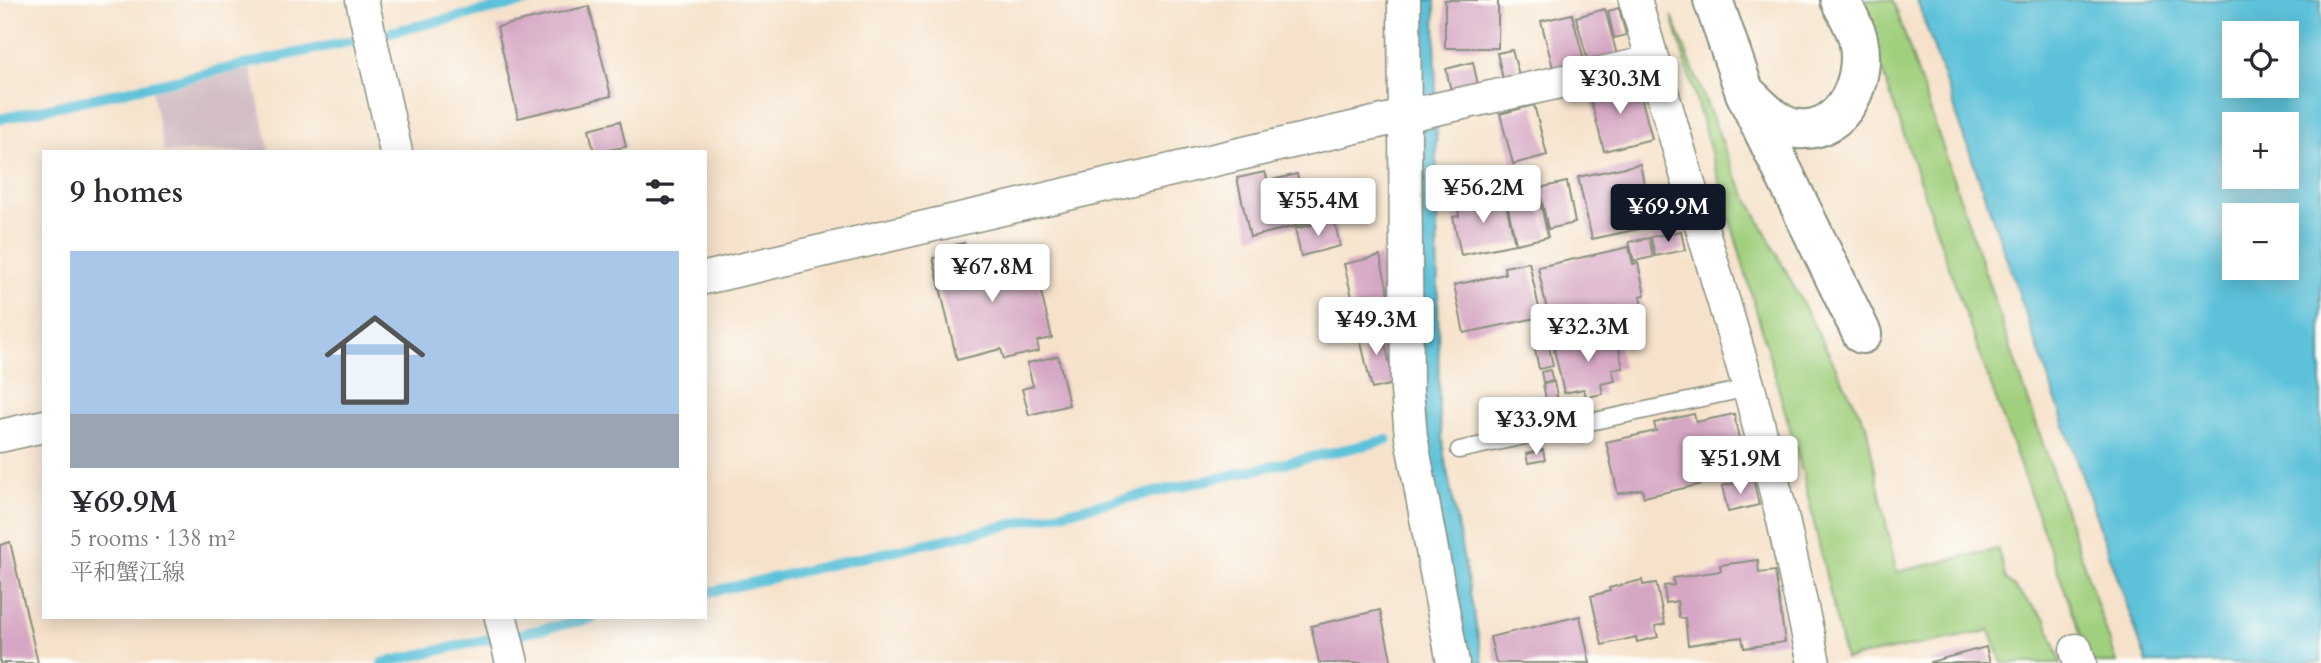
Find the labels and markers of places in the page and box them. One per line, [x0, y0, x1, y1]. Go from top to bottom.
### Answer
pin: ¥30.3M [1563, 57, 1677, 116]
pin: ¥56.2M [1426, 166, 1540, 225]
pin: ¥55.4M [1261, 178, 1375, 238]
pin: ¥69.9M [1611, 184, 1725, 244]
pin: ¥67.8M [935, 244, 1049, 304]
pin: ¥49.3M [1319, 298, 1433, 357]
pin: ¥32.3M [1531, 304, 1645, 364]
pin: ¥33.9M [1479, 398, 1593, 457]
pin: ¥51.9M [1683, 436, 1797, 496]

